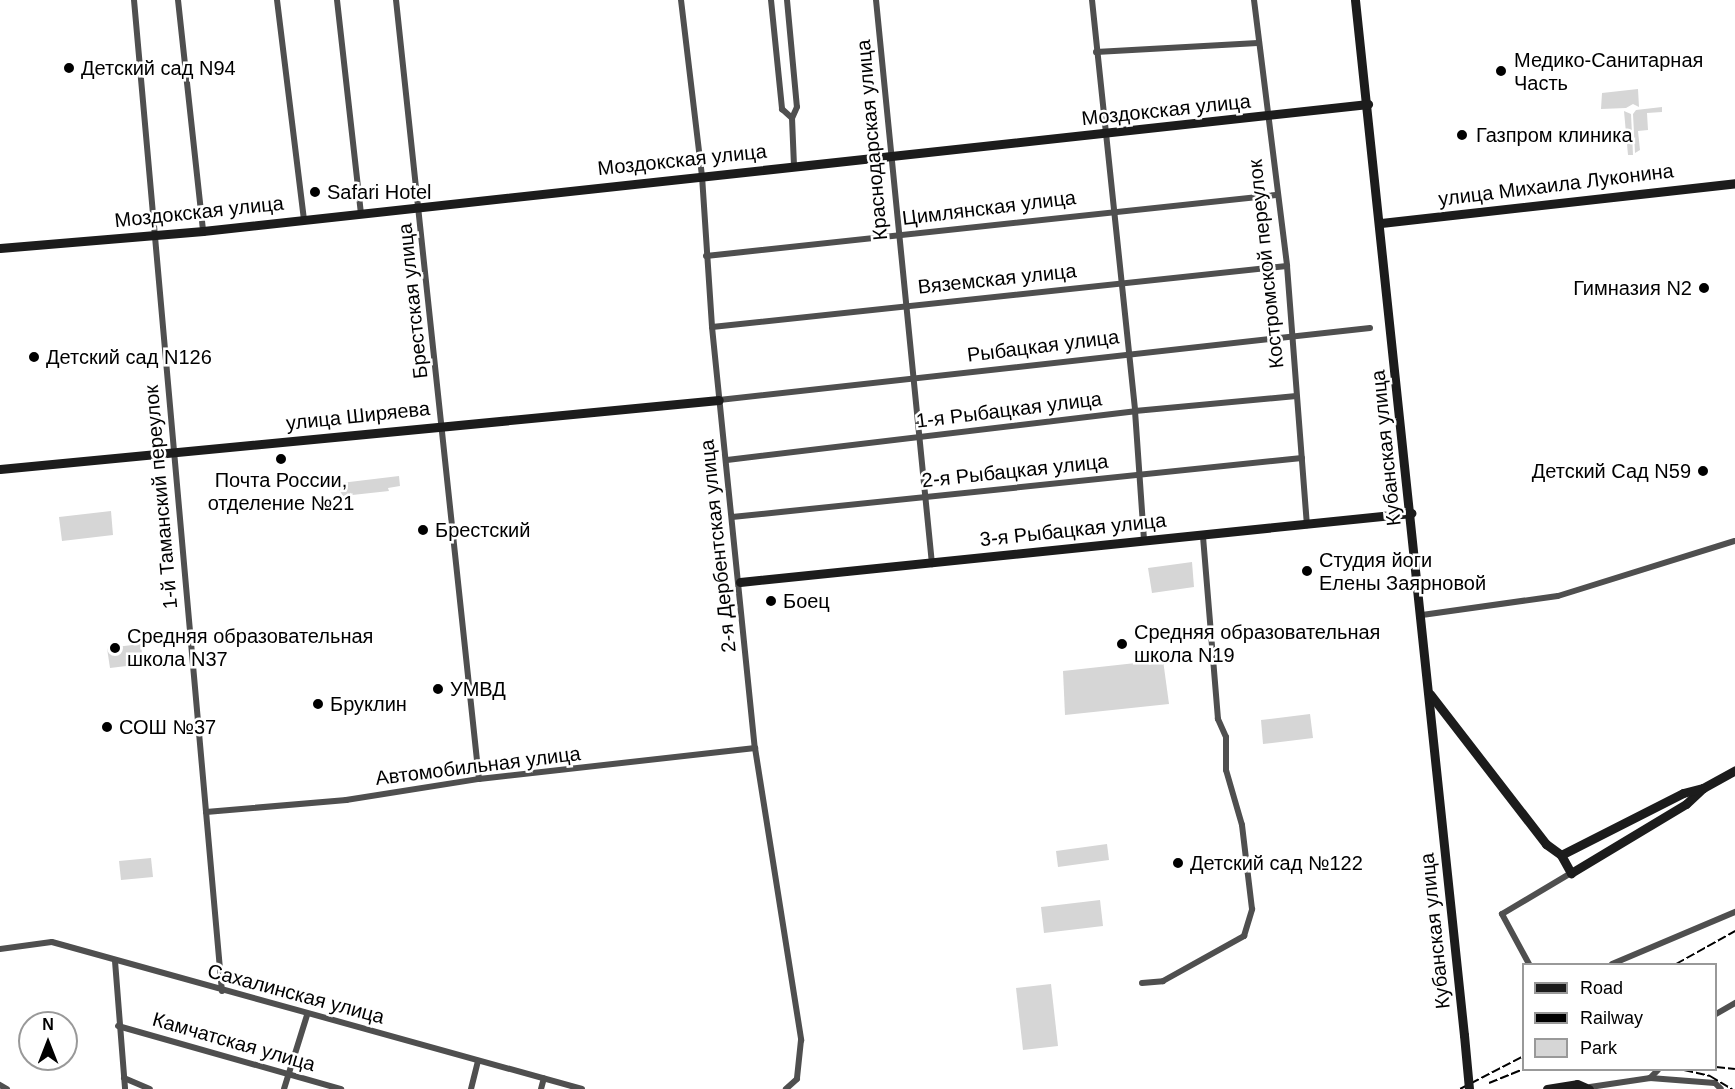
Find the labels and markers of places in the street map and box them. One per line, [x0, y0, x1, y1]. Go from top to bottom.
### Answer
place label: Медико-Санитарная Часть [1514, 48, 1703, 95]
place label: Детский сад N94 [81, 56, 236, 80]
marker: Детский сад N94 [62, 61, 76, 75]
marker: Медико-Санитарная Часть [1492, 62, 1510, 80]
place label: Газпром клиника [1476, 123, 1633, 147]
marker: Газпром клиника [1453, 126, 1471, 144]
place label: Safari Hotel [327, 180, 431, 204]
marker: Safari Hotel [308, 185, 322, 199]
place label: Гимназия N2 [1573, 276, 1692, 300]
marker: Гимназия N2 [1697, 281, 1711, 295]
place label: Детский сад N126 [46, 345, 212, 369]
marker: Детский сад N126 [27, 350, 41, 364]
marker: Почта России, отделение №21 [274, 452, 288, 466]
place label: Детский Сад N59 [1532, 459, 1691, 483]
marker: Детский Сад N59 [1696, 464, 1710, 478]
place label: Почта России, отделение №21 [208, 468, 354, 515]
place label: Брестский [435, 518, 530, 542]
marker: Брестский [416, 523, 430, 537]
place label: Студия йоги Елены Заярновой [1319, 548, 1486, 595]
marker: Студия йоги Елены Заярновой [1300, 564, 1314, 578]
place label: Боец [783, 589, 830, 613]
marker: Боец [764, 594, 778, 608]
place label: Средняя образовательная школа N19 [1134, 620, 1380, 667]
place label: Средняя образовательная школа N37 [127, 624, 373, 671]
marker: Средняя образовательная школа N19 [1115, 637, 1129, 651]
marker: Средняя образовательная школа N37 [108, 641, 122, 655]
place label: УМВД [450, 677, 506, 701]
marker: УМВД [431, 682, 445, 696]
place label: Бруклин [330, 692, 407, 716]
marker: Бруклин [311, 697, 325, 711]
place label: СОШ №37 [119, 715, 216, 739]
marker: СОШ №37 [100, 720, 114, 734]
place label: Детский сад №122 [1190, 851, 1363, 875]
marker: Детский сад №122 [1171, 856, 1185, 870]

